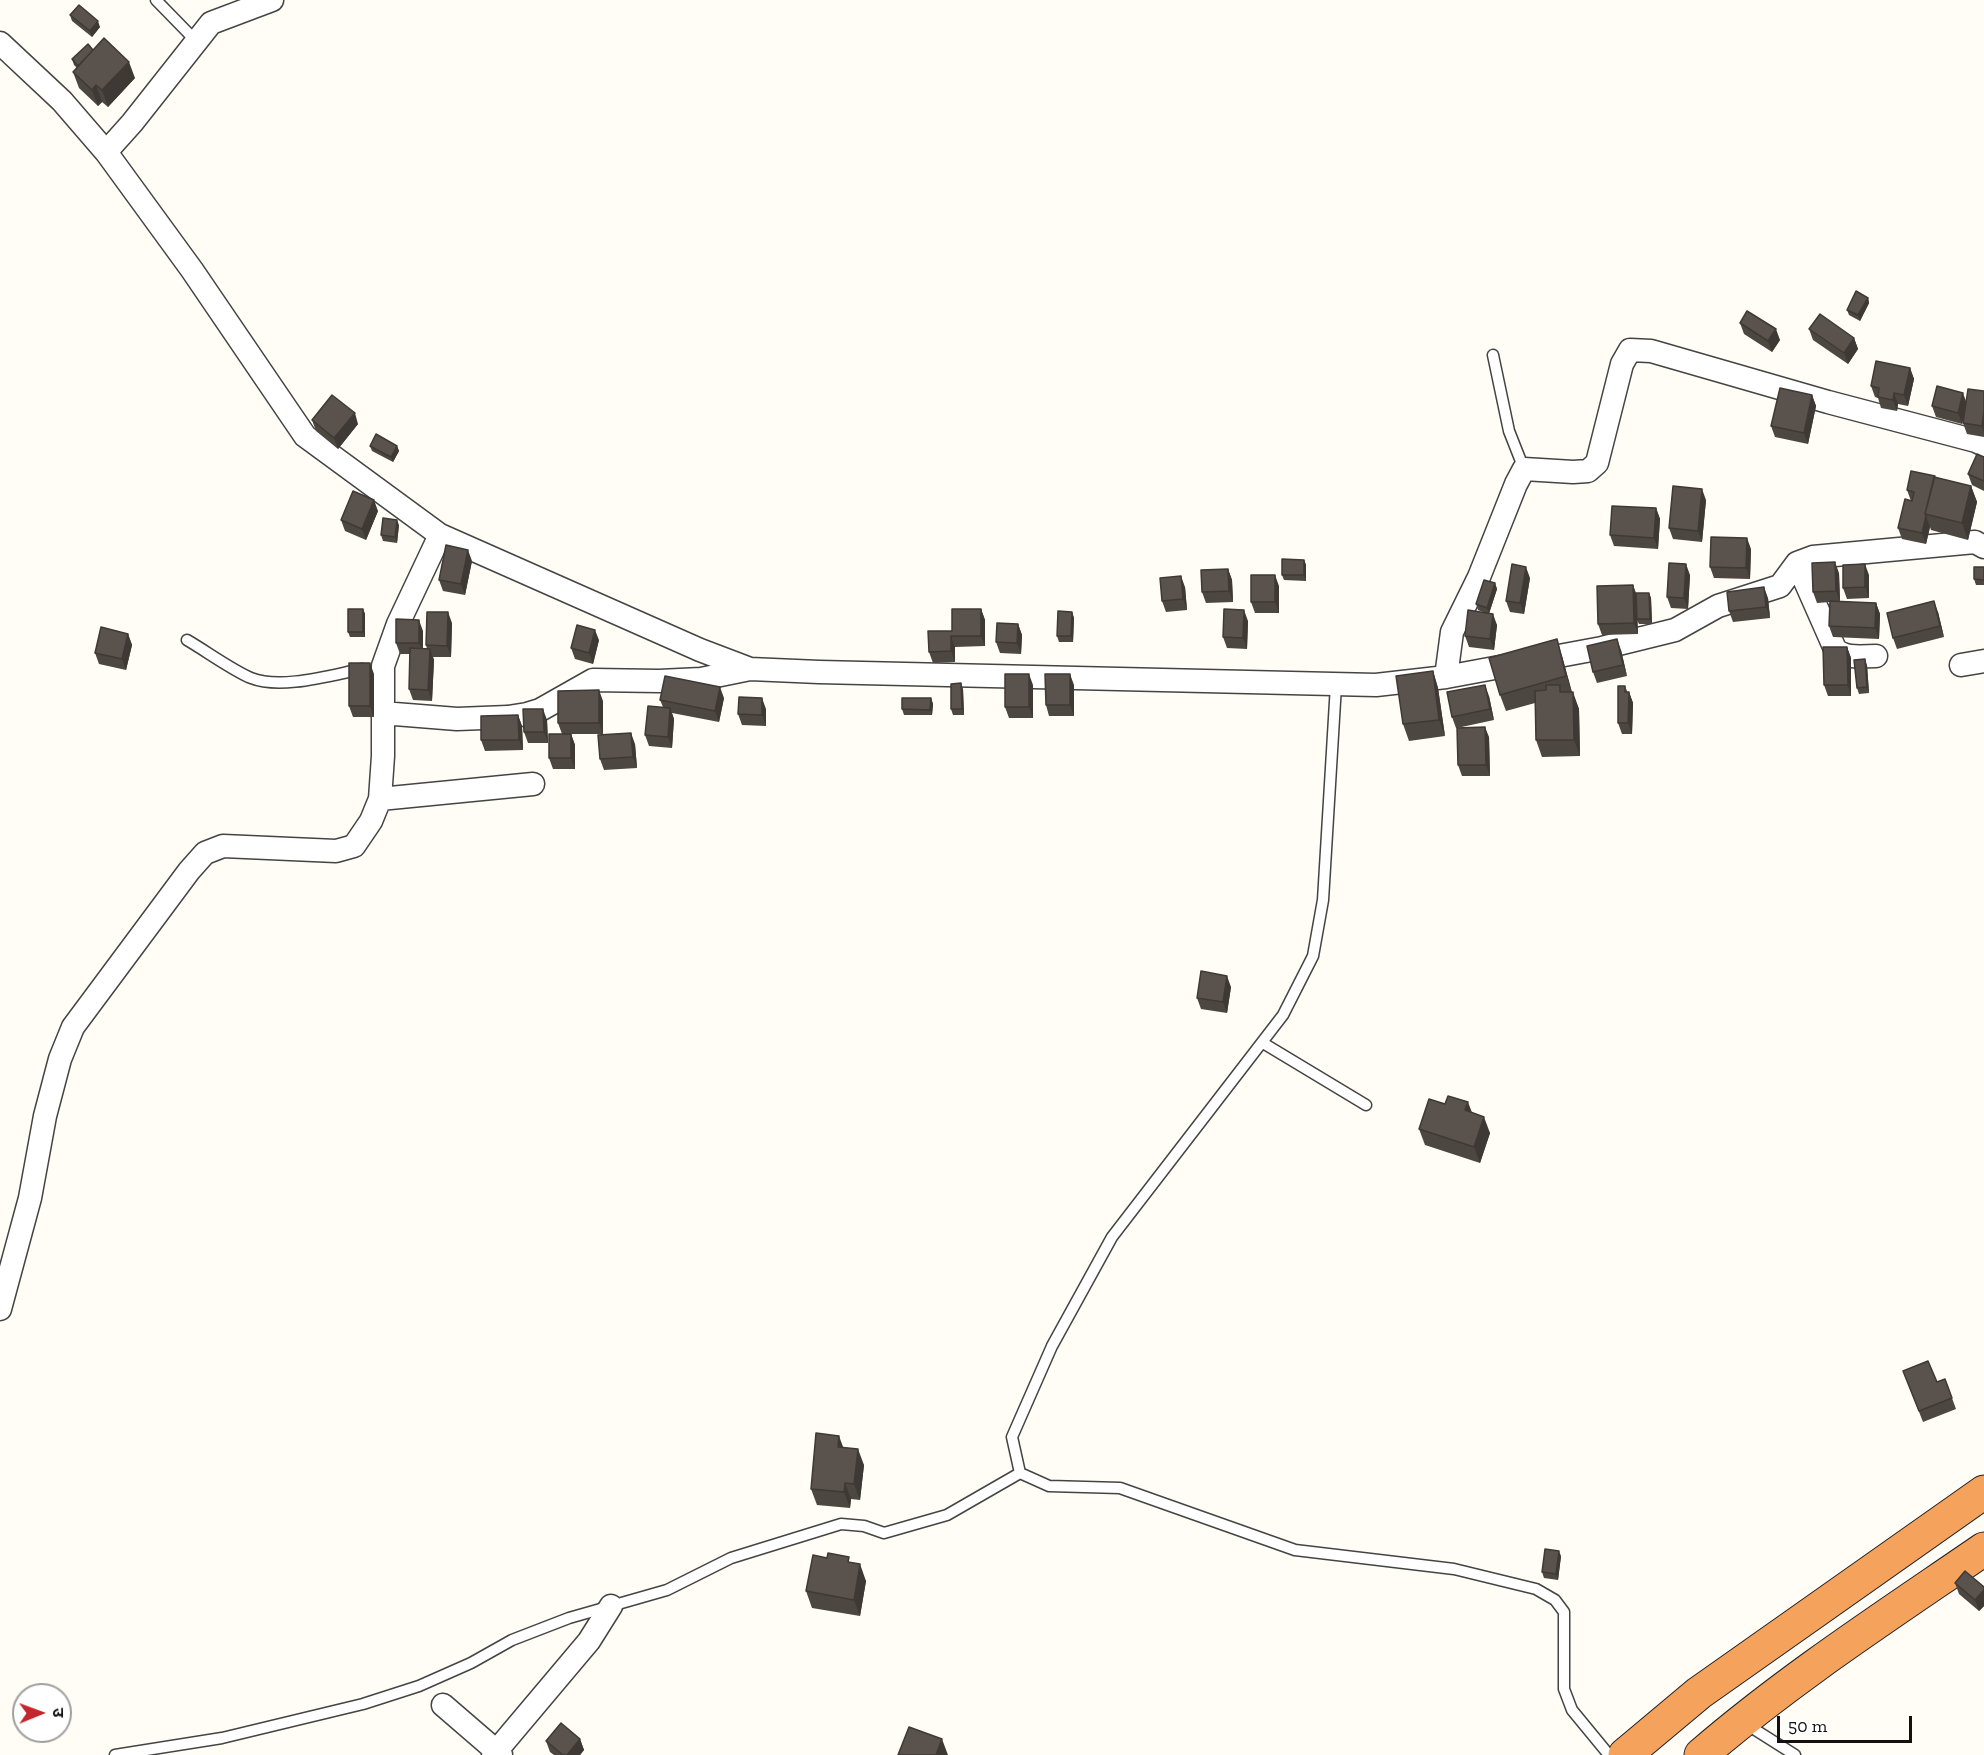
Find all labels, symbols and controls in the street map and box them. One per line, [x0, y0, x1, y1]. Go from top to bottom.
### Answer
north arrow [12, 1683, 72, 1743]
scale bar [1780, 1704, 1915, 1742]
text: उ [49, 1708, 68, 1718]
text: 50 m [1788, 1715, 1827, 1737]

